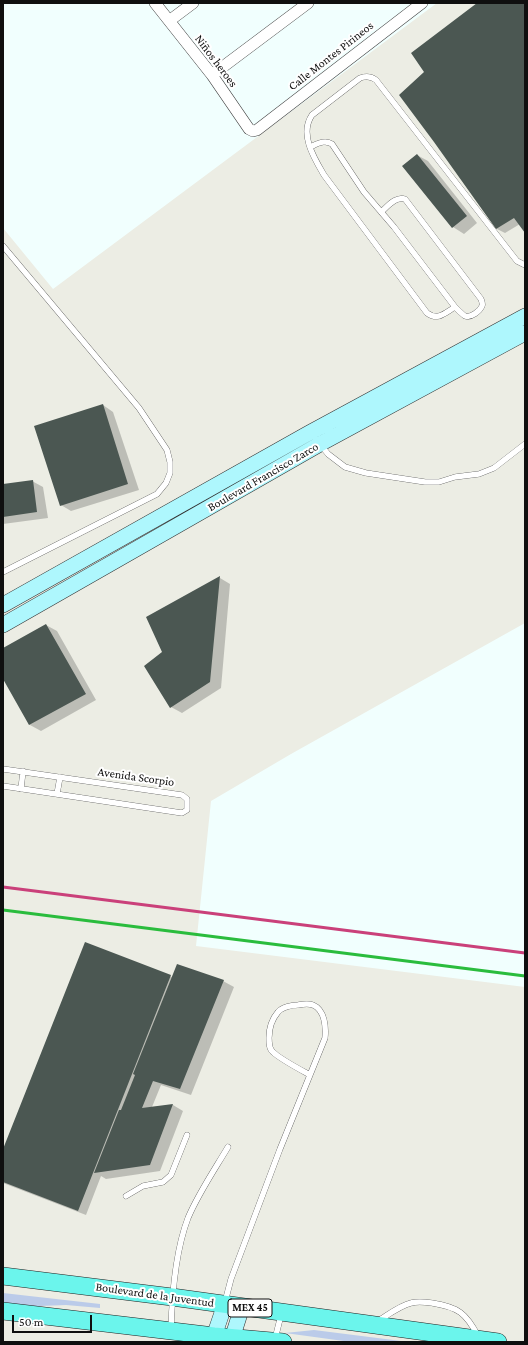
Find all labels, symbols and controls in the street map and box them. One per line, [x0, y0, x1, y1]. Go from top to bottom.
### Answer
street label: Calle Montes Pirineos [286, 18, 376, 94]
street label: Niños heroes [192, 32, 240, 90]
street label: Boulevard Francisco Zarco [205, 439, 321, 515]
street label: Avenida Scorpio [97, 765, 175, 789]
street label: Boulevard de la Juventud [95, 1280, 215, 1310]
road number: MEX 45 [228, 1299, 272, 1317]
scale bar [14, 1307, 94, 1333]
text: 50 m [19, 1315, 43, 1329]

